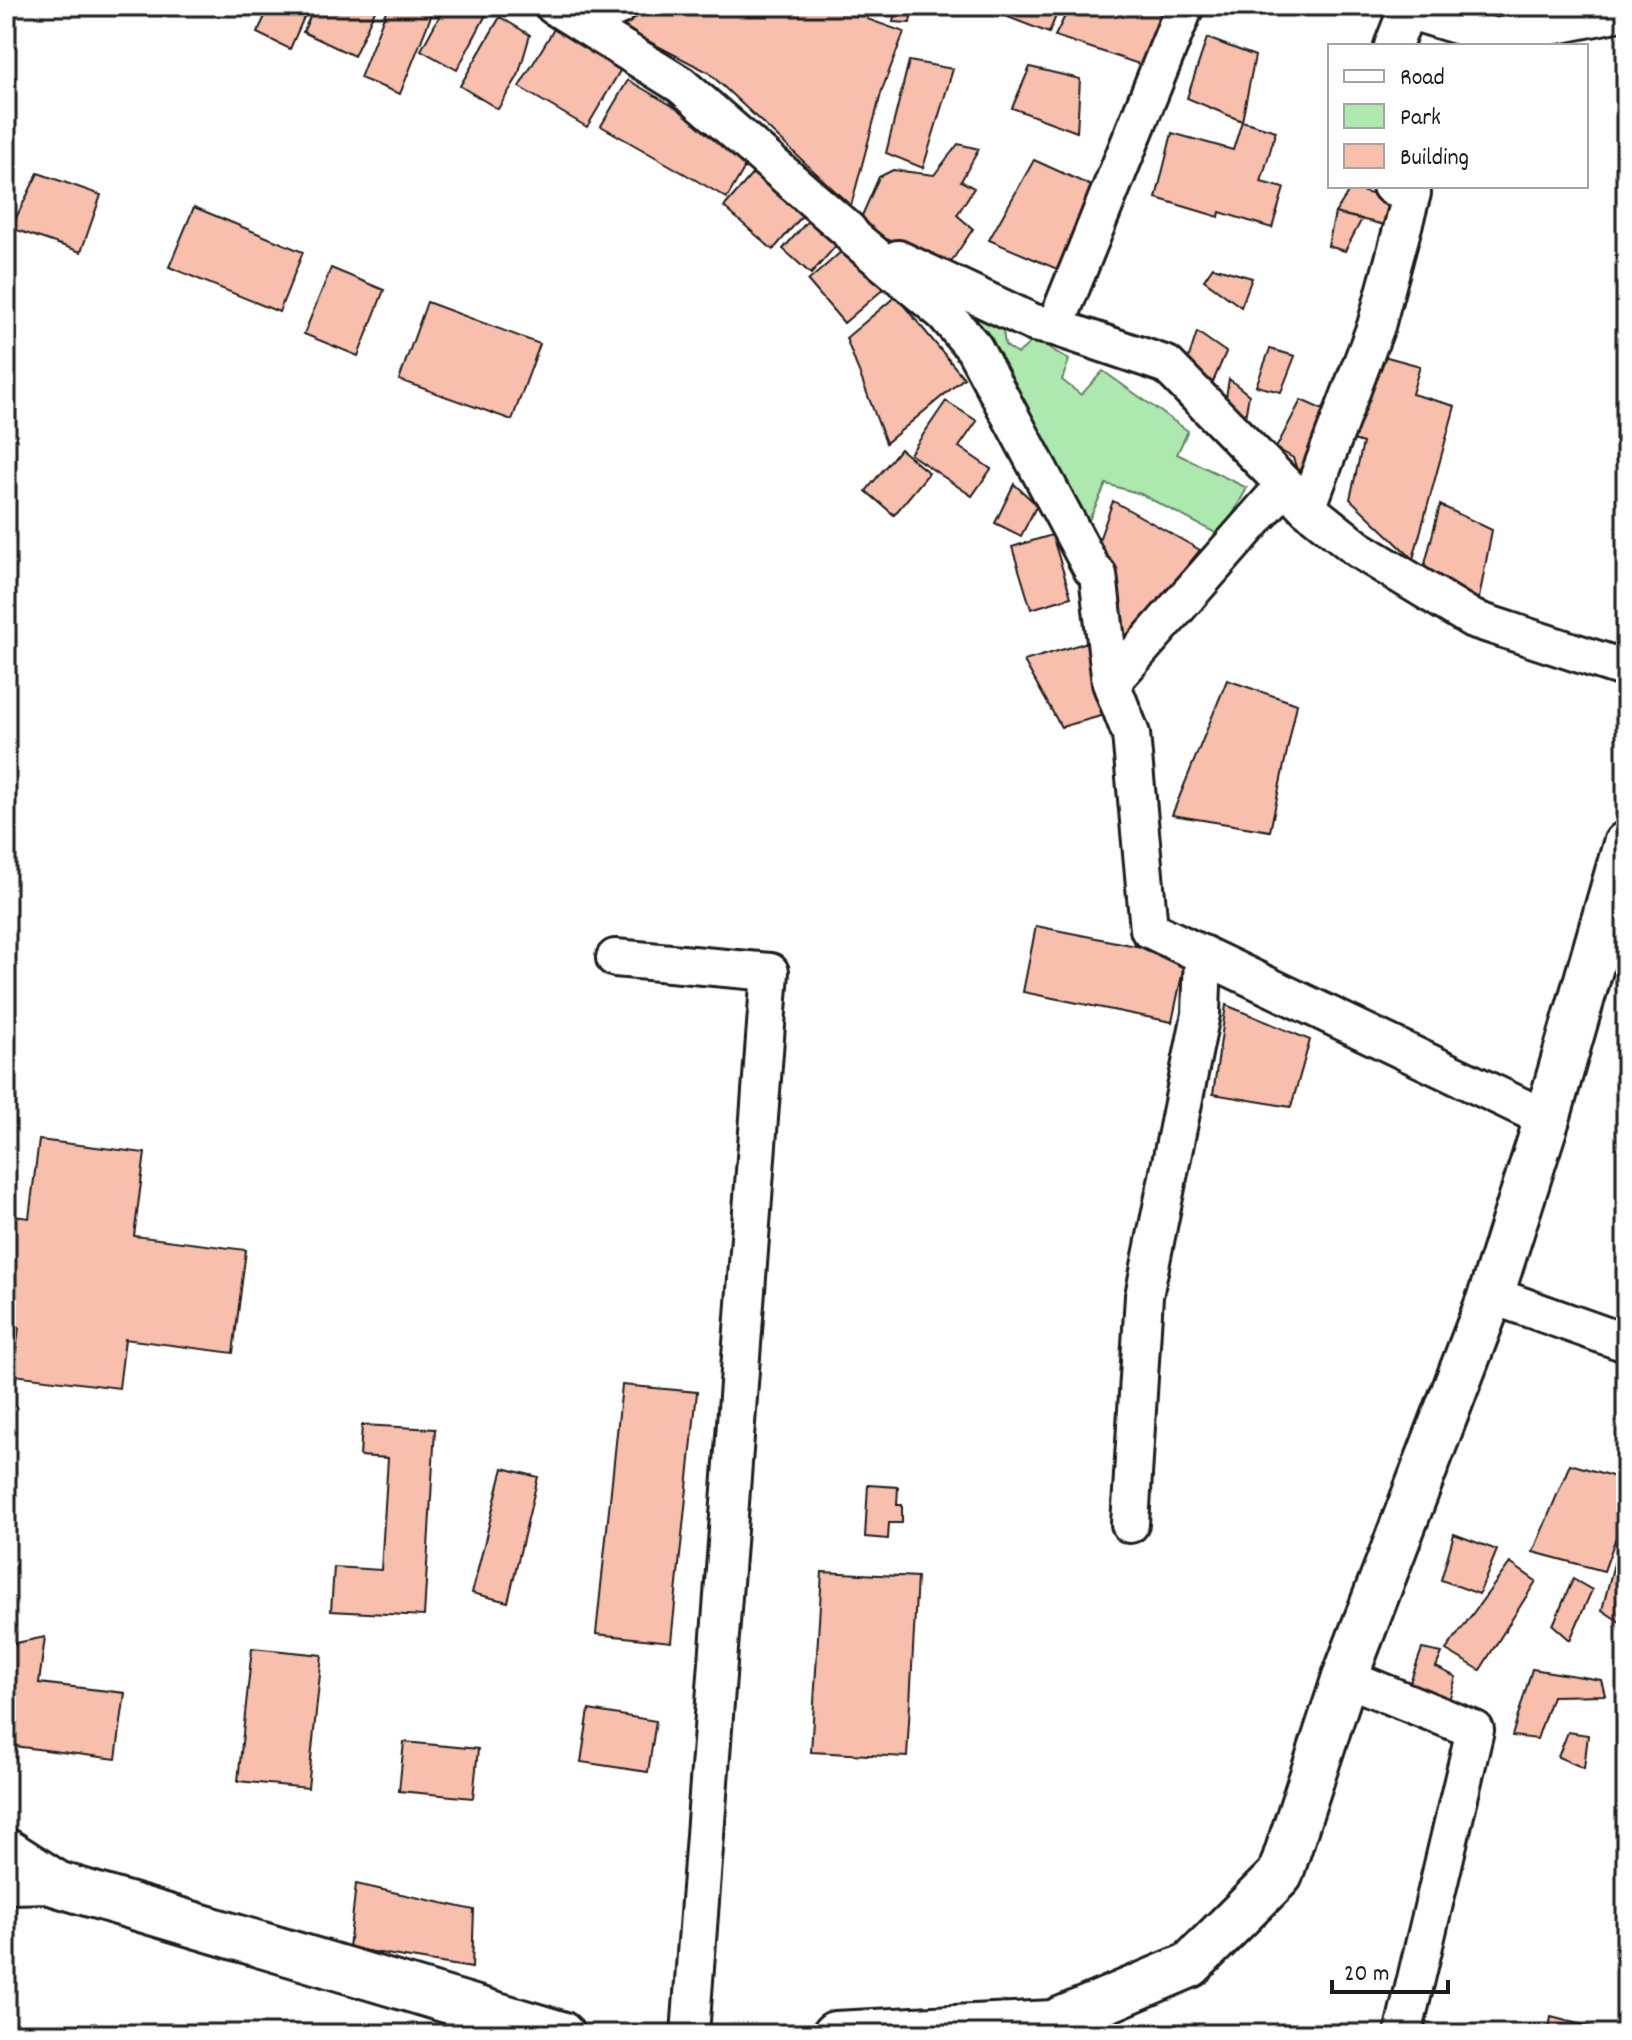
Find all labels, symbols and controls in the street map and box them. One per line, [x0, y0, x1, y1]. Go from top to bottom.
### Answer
legend [1328, 44, 1588, 188]
text: Road [1400, 62, 1445, 96]
text: Park [1400, 102, 1441, 136]
text: Building [1400, 142, 1469, 176]
scale bar [1332, 1944, 1448, 1994]
text: 20 m [1344, 1958, 1390, 1992]

